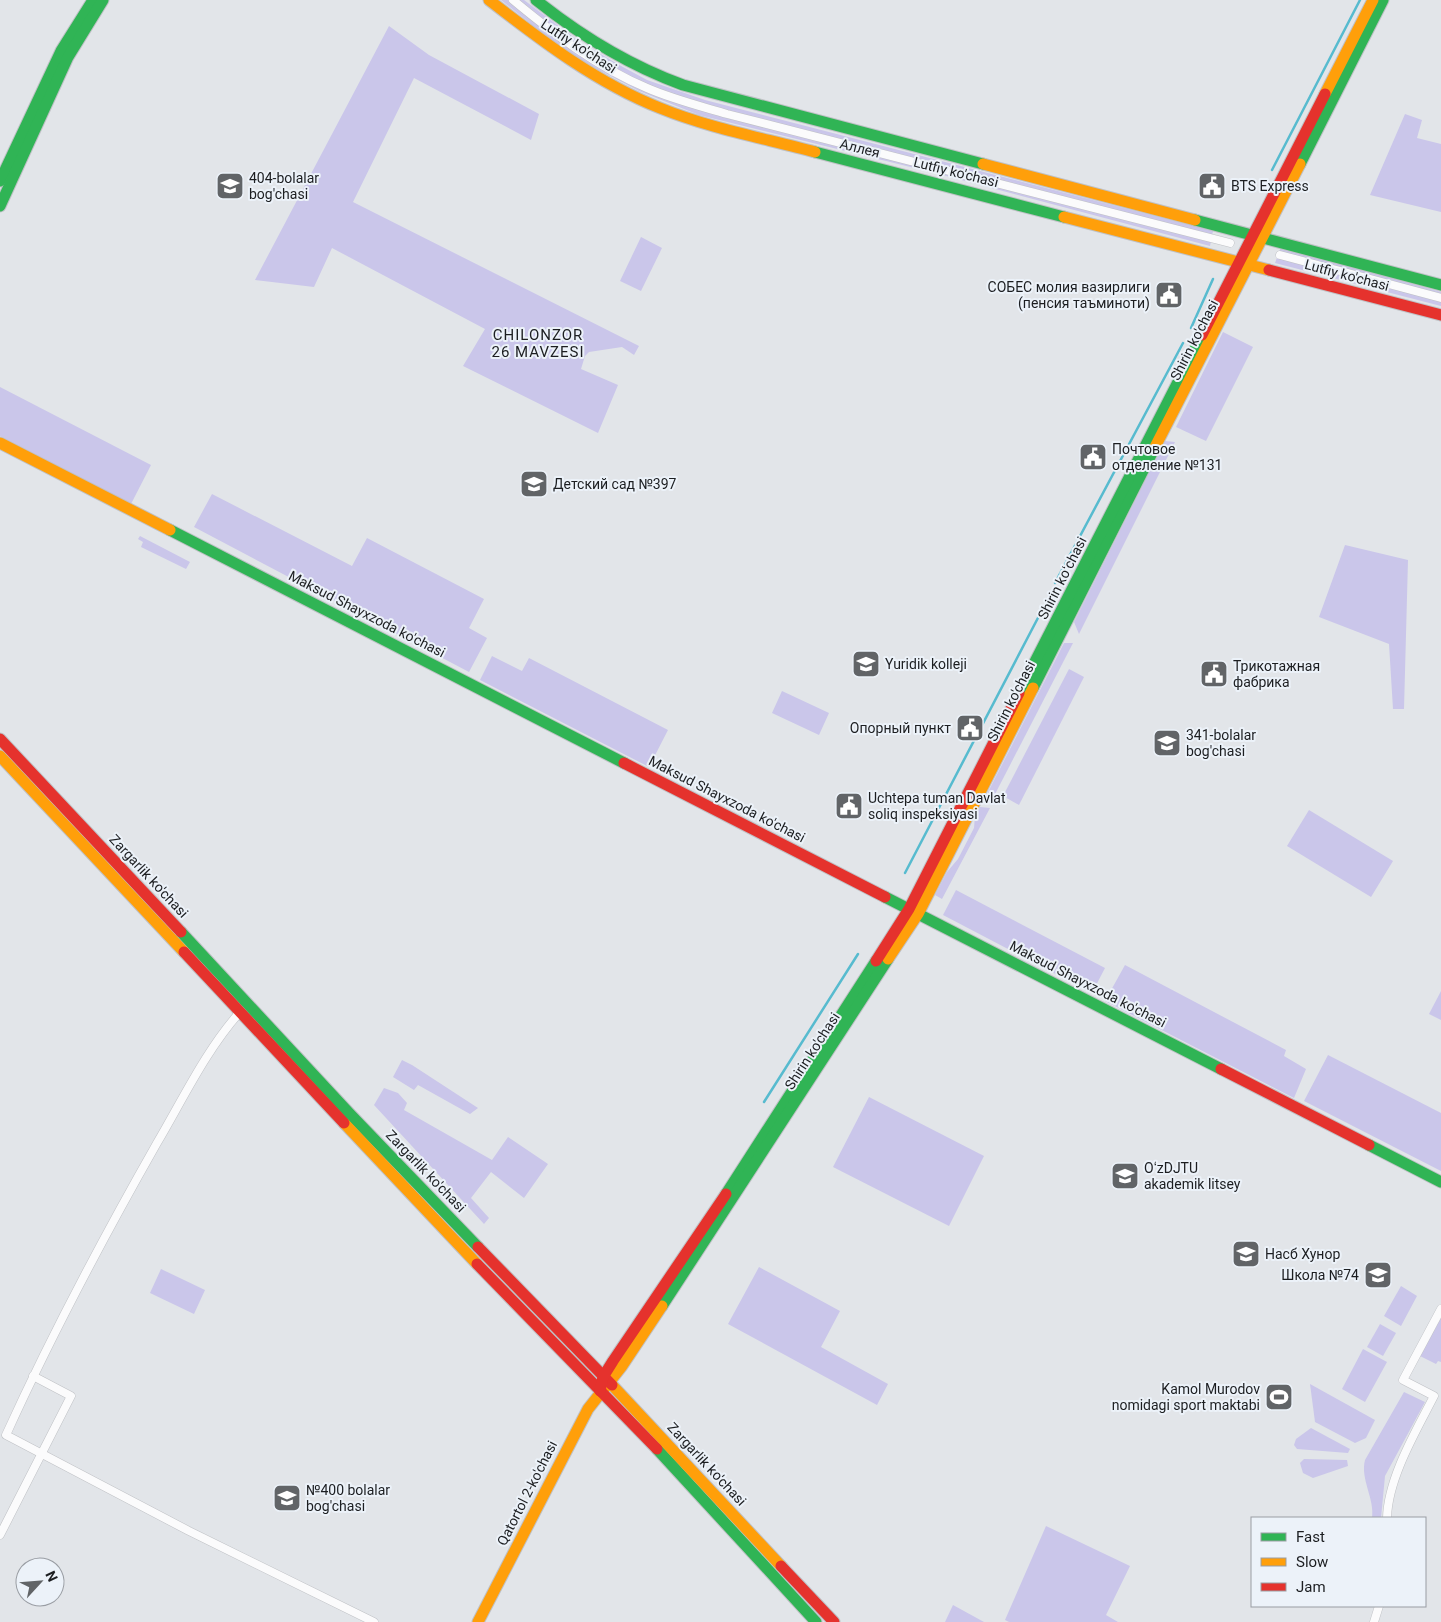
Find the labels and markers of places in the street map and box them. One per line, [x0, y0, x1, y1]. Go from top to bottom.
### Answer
place label: 404-bolalar bog'chasi [249, 170, 319, 202]
school or university icon: 404-bolalar bog'chasi [215, 171, 245, 201]
public building icon: BTS Express [1197, 171, 1227, 201]
place label: BTS Express [1231, 178, 1309, 194]
place label: СОБЕС молия вазирлиги (пенсия таъминоти) [988, 279, 1150, 312]
public building icon: СОБЕС молия вазирлиги (пенсия таъминоти) [1154, 280, 1184, 310]
place label: Почтовое отделение №131 [1112, 441, 1222, 473]
public building icon: Почтовое отделение №131 [1078, 442, 1108, 472]
school or university icon: Детский сад №397 [519, 469, 549, 499]
place label: Детский сад №397 [553, 476, 677, 492]
school or university icon: Yuridik kolleji [851, 649, 881, 679]
place label: Yuridik kolleji [885, 656, 967, 672]
place label: Трикотажная фабрика [1233, 658, 1320, 690]
public building icon: Трикотажная фабрика [1199, 659, 1229, 689]
public building icon: Опорный пункт [955, 713, 985, 743]
place label: Опорный пункт [850, 720, 951, 736]
place label: 341-bolalar bog'chasi [1186, 727, 1256, 759]
school or university icon: 341-bolalar bog'chasi [1152, 728, 1182, 758]
place label: Uchtepa tuman Davlat soliq inspeksiyasi [868, 790, 1006, 822]
public building icon: Uchtepa tuman Davlat soliq inspeksiyasi [834, 791, 864, 821]
place label: OʻzDJTU akademik litsey [1144, 1160, 1241, 1192]
school or university icon: OʻzDJTU akademik litsey [1110, 1161, 1140, 1191]
school or university icon: Насб Хунор [1231, 1239, 1261, 1269]
place label: Насб Хунор [1265, 1246, 1340, 1262]
school or university icon: Школа №74 [1363, 1260, 1393, 1290]
place label: Школа №74 [1281, 1267, 1359, 1283]
place label: Kamol Murodov nomidagi sport maktabi [1112, 1381, 1260, 1413]
sports icon: Kamol Murodov nomidagi sport maktabi [1264, 1382, 1294, 1412]
place label: №400 bolalar bog'chasi [306, 1482, 390, 1514]
school or university icon: №400 bolalar bog'chasi [272, 1483, 302, 1513]

